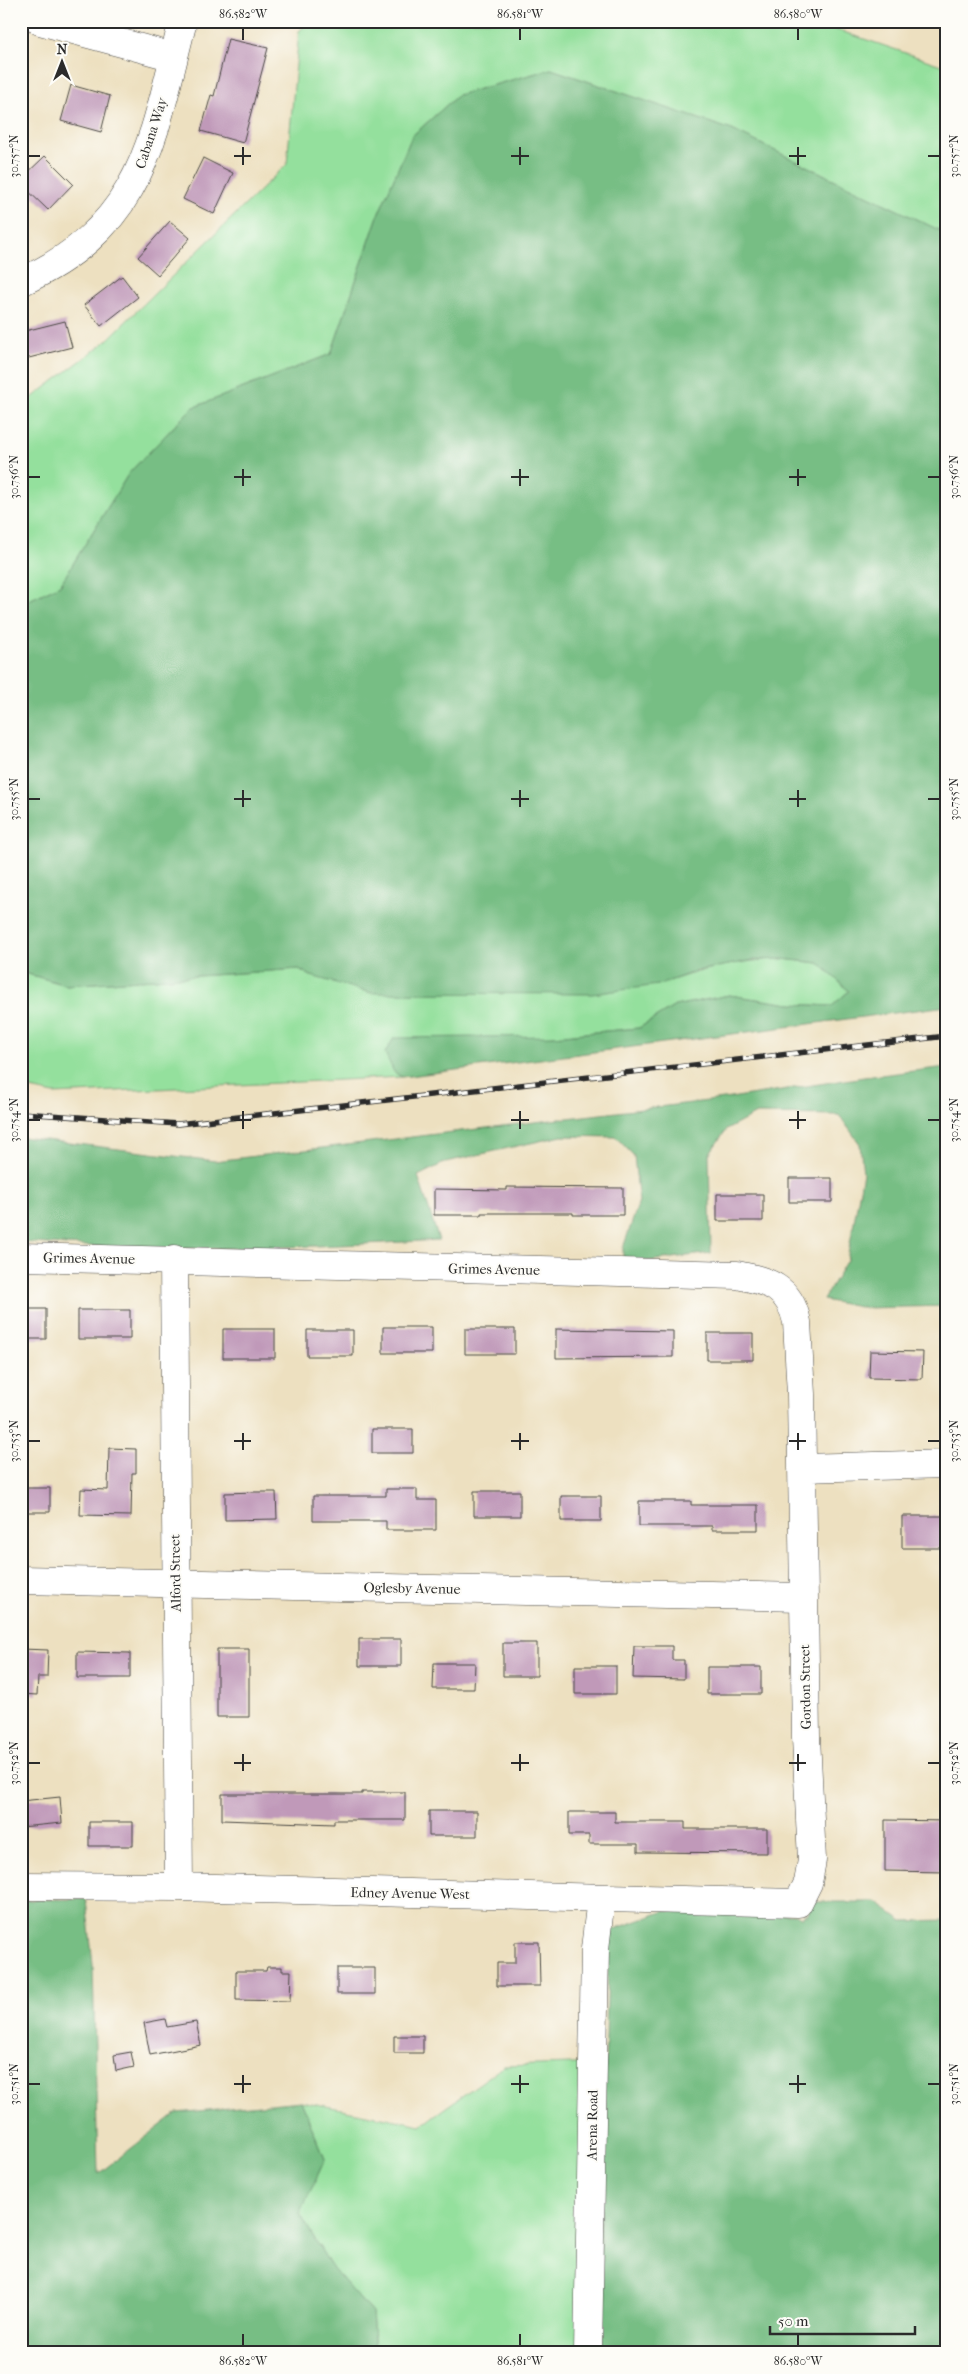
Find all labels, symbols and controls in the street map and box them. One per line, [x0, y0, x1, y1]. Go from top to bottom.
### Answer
text: 86.582°W [219, 7, 268, 21]
text: 86.581°W [497, 7, 544, 21]
text: 86.580°W [774, 7, 823, 21]
north arrow [38, 38, 88, 88]
text: N [57, 41, 68, 58]
street label: Cabana Way [132, 95, 171, 171]
text: 30.757°N [7, 134, 21, 178]
text: 30.757°N [947, 134, 961, 178]
text: 30.756°N [7, 455, 21, 499]
text: 30.756°N [947, 455, 961, 499]
text: 30.755°N [7, 778, 21, 820]
text: 30.755°N [947, 778, 961, 820]
text: 30.754°N [7, 1098, 21, 1142]
text: 30.754°N [947, 1098, 961, 1142]
street label: Grimes Avenue [43, 1249, 135, 1268]
street label: Grimes Avenue [448, 1260, 540, 1279]
text: 30.753°N [7, 1420, 21, 1462]
text: 30.753°N [947, 1420, 961, 1462]
street label: Alford Street [166, 1534, 185, 1613]
street label: Oglesby Avenue [363, 1579, 461, 1598]
street label: Gordon Street [796, 1644, 815, 1730]
text: 30.752°N [7, 1741, 21, 1785]
text: 30.752°N [947, 1741, 961, 1785]
street label: Edney Avenue West [350, 1884, 470, 1903]
text: 30.751°N [7, 2063, 21, 2105]
text: 30.751°N [947, 2063, 961, 2105]
street label: Arena Road [583, 2089, 602, 2161]
scale bar [770, 2304, 916, 2336]
text: 50 m [778, 2312, 809, 2330]
text: 86.582°W [219, 2354, 268, 2368]
text: 86.581°W [497, 2354, 544, 2368]
text: 86.580°W [774, 2354, 823, 2368]

